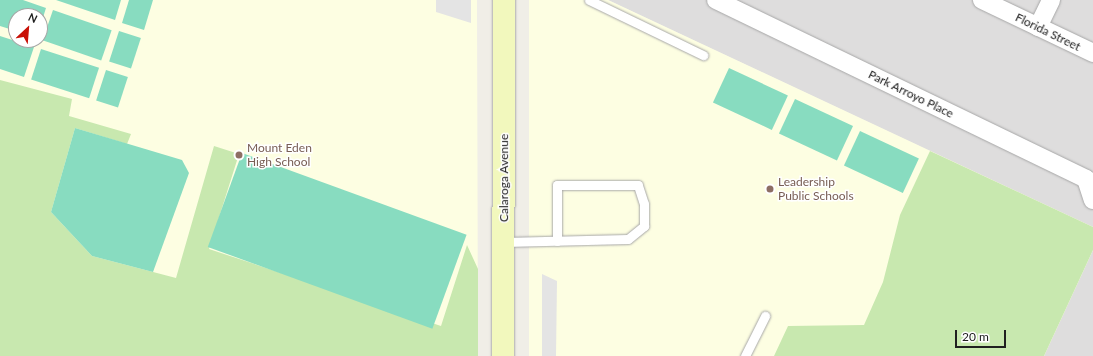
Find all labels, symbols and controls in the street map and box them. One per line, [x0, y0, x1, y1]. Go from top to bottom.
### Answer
north arrow [8, 8, 48, 48]
text: N [26, 10, 40, 25]
street label: Florida Street [1013, 10, 1083, 54]
street label: Park Arroyo Place [866, 67, 956, 121]
street label: Calaroga Avenue [497, 134, 511, 222]
place label: Mount Eden High School [247, 141, 312, 169]
marker: Mount Eden High School [234, 150, 244, 160]
place label: Leadership Public Schools [778, 175, 854, 203]
marker: Leadership Public Schools [765, 184, 775, 194]
scale bar [957, 322, 1008, 348]
text: 20 m [962, 329, 989, 344]

